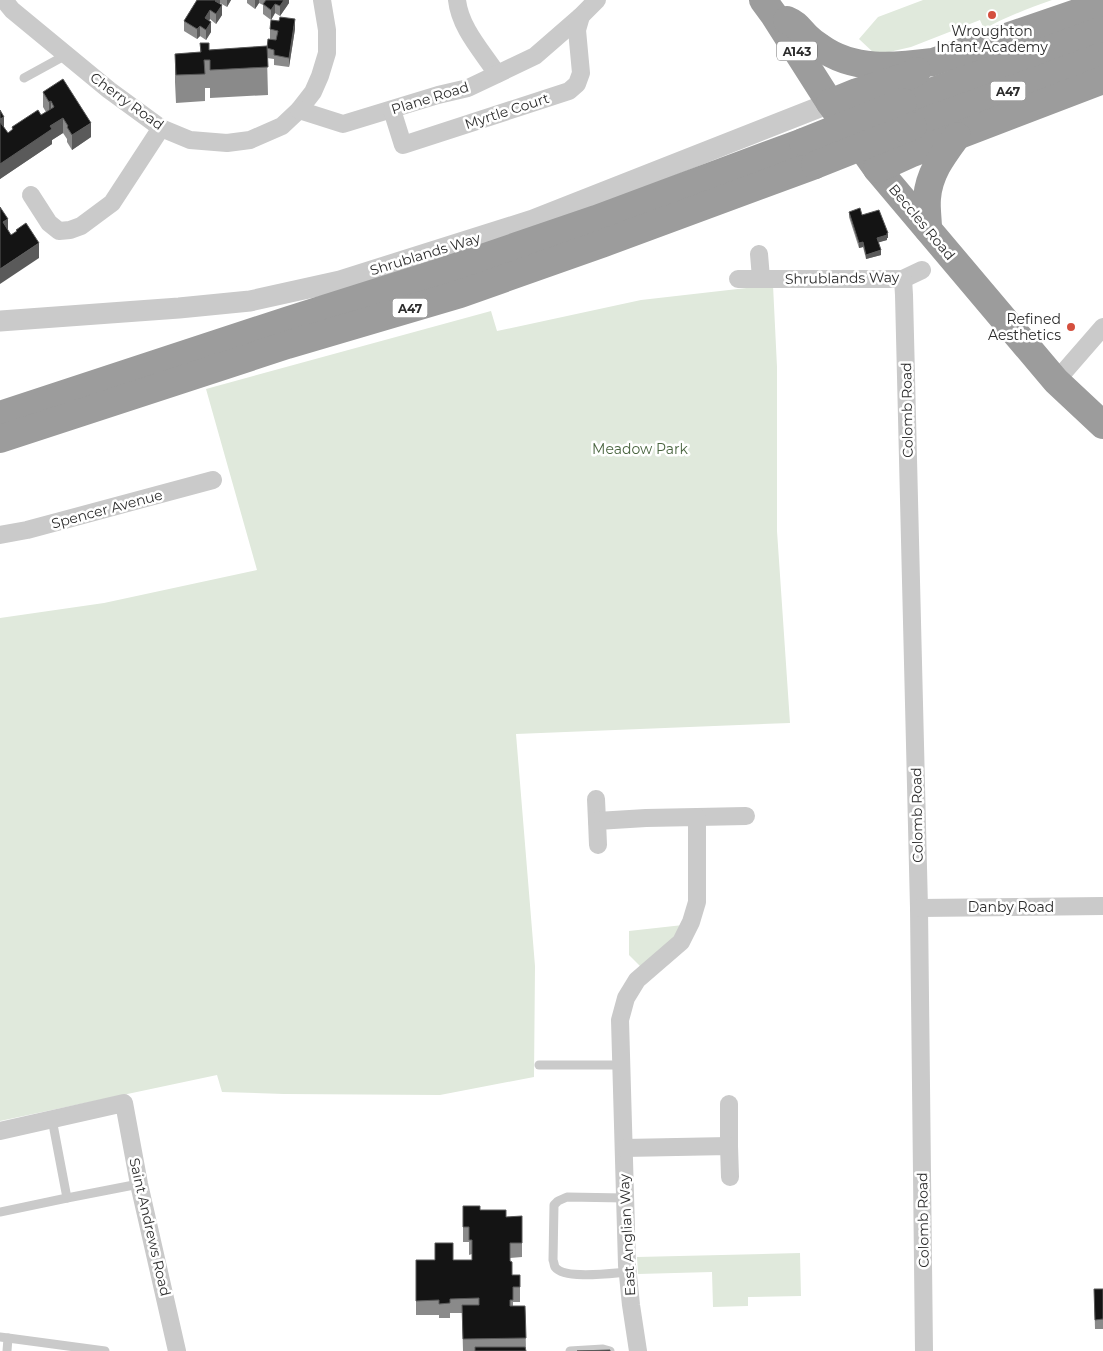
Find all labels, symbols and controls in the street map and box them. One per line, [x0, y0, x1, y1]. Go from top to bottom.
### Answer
marker: Wroughton Infant Academy [986, 9, 998, 21]
place label: Wroughton Infant Academy [936, 22, 1048, 56]
road number: A143 [777, 41, 817, 60]
street label: Cherry Road [87, 68, 167, 134]
street label: Plane Road [389, 78, 471, 118]
road number: A47 [990, 82, 1026, 100]
street label: Myrtle Court [463, 89, 552, 133]
street label: Beccles Road [885, 180, 959, 264]
street label: Shrublands Way [368, 229, 483, 279]
street label: Shrublands Way [785, 268, 900, 288]
road number: A47 [392, 298, 428, 318]
place label: Refined Aesthetics [988, 310, 1061, 344]
marker: Refined Aesthetics [1065, 321, 1077, 333]
street label: Colomb Road [897, 362, 917, 458]
park label: Meadow Park [592, 440, 689, 458]
street label: Spencer Avenue [49, 486, 165, 532]
street label: Colomb Road [907, 767, 927, 863]
street label: Danby Road [968, 898, 1054, 916]
street label: Saint Andrews Road [125, 1156, 175, 1298]
street label: Colomb Road [913, 1172, 933, 1268]
street label: East Anglian Way [615, 1173, 639, 1296]

